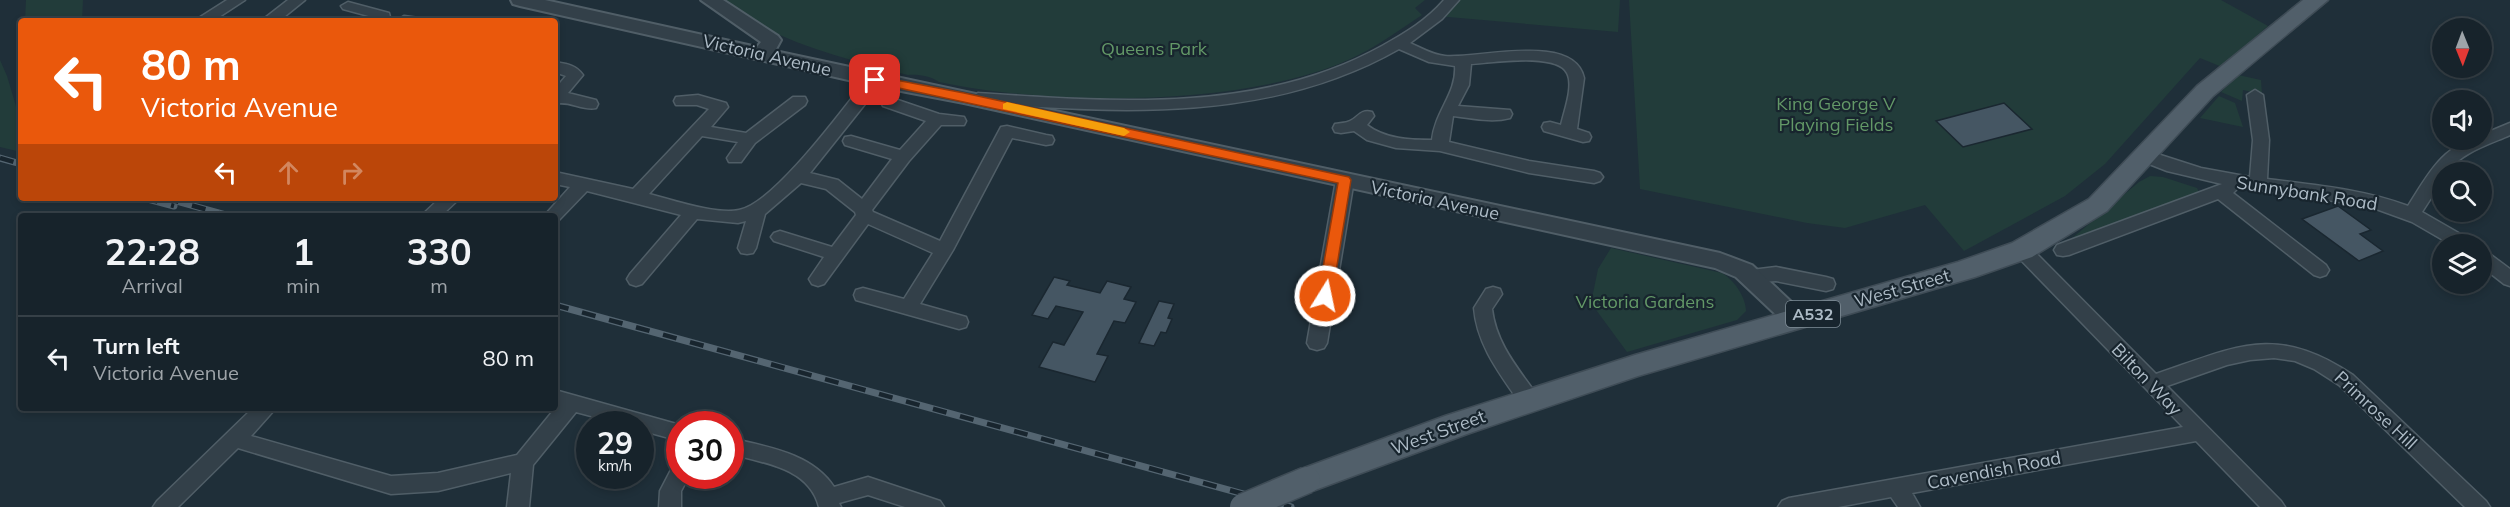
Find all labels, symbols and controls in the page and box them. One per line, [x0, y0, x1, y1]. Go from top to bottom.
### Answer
north arrow [2432, 18, 2492, 78]
map controls [2432, 18, 2492, 294]
street label: Victoria Avenue [700, 29, 834, 81]
park label: Queens Park [1101, 37, 1208, 60]
text: 80 m [141, 38, 241, 91]
icon: left [42, 42, 120, 120]
pin [849, 54, 900, 105]
icon: arrive [858, 63, 891, 96]
text: Victoria Avenue [141, 90, 338, 124]
button: sound [2432, 90, 2492, 150]
park label: King George V Playing Fields [1776, 92, 1896, 136]
icon: left [209, 156, 242, 189]
icon: ahead [272, 156, 305, 189]
icon: right [335, 156, 368, 189]
button: search [2432, 162, 2492, 222]
street label: Sunnybank Road [2235, 171, 2379, 215]
street label: Victoria Avenue [1368, 175, 1502, 225]
text: 22:28 [104, 229, 200, 274]
text: 1 [292, 229, 314, 274]
text: 330 [407, 229, 472, 274]
button: layers [2432, 234, 2492, 294]
street label: West Street [1852, 263, 1952, 313]
position arrow [1293, 264, 1357, 328]
text: Arrival [122, 273, 183, 298]
text: min [286, 273, 320, 298]
text: m [430, 273, 448, 298]
park label: Victoria Gardens [1575, 290, 1715, 313]
road number: A532 [1786, 301, 1840, 327]
text: Turn left [93, 332, 180, 360]
street label: Bilton Way [2107, 338, 2187, 420]
icon: left [42, 342, 75, 375]
text: 80 m [483, 344, 534, 372]
text: Victoria Avenue [93, 360, 239, 385]
street label: Primrose Hill [2330, 366, 2422, 454]
street label: West Street [1388, 404, 1488, 460]
speed limit sign: 30 [666, 411, 744, 489]
text: 29 [597, 424, 633, 462]
street label: Cavendish Road [1925, 446, 2063, 494]
text: km/h [598, 456, 632, 475]

